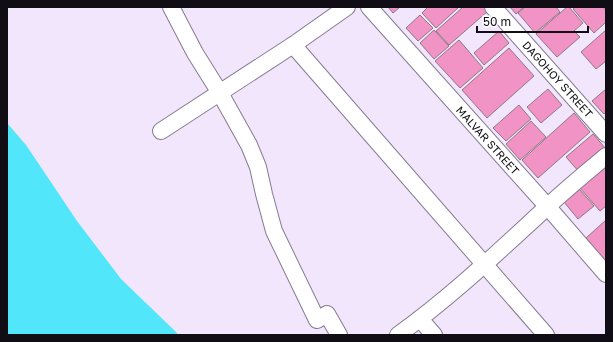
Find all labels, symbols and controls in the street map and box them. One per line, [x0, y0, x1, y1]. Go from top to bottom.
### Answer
scale bar [477, 8, 588, 34]
text: 50 m [483, 14, 511, 29]
street label: DAGOHOY STREET [520, 38, 596, 120]
street label: MALVAR STREET [454, 103, 522, 177]

